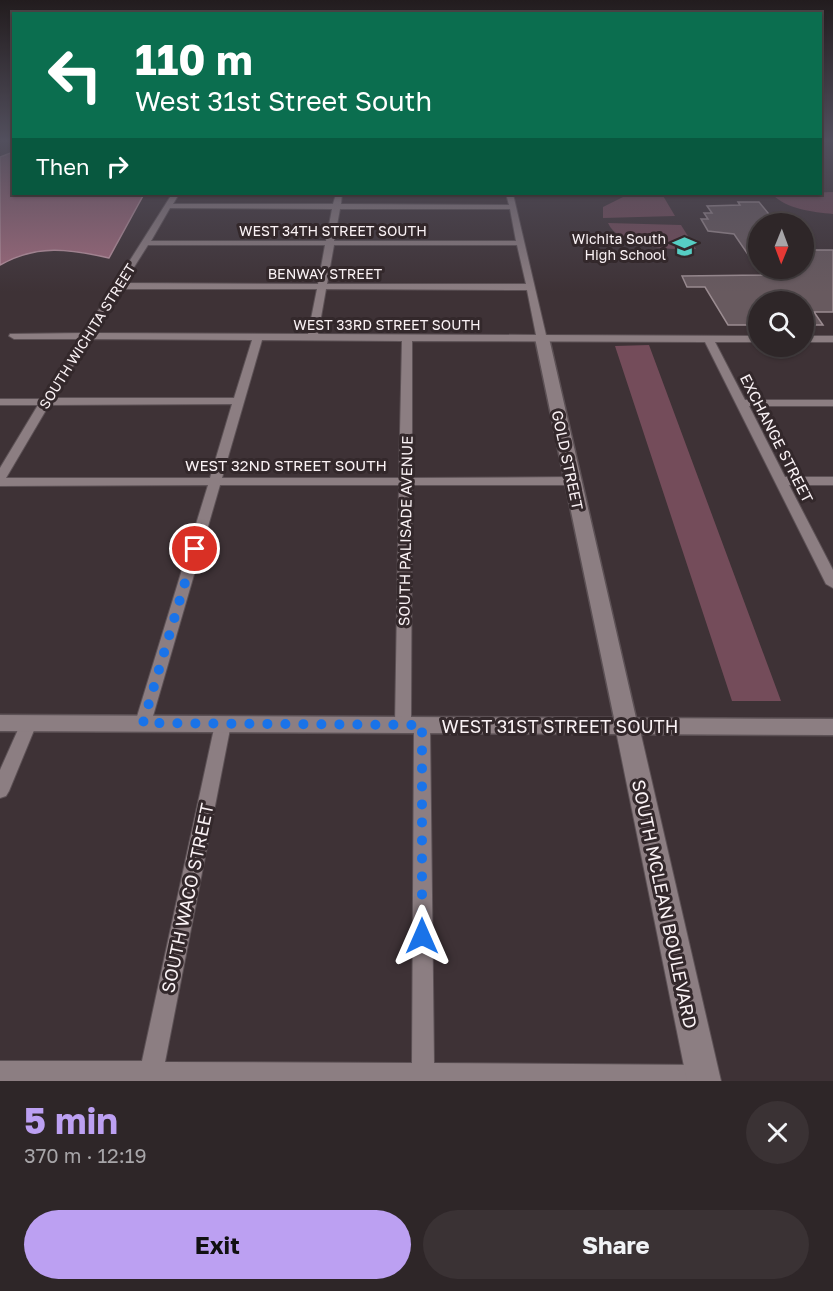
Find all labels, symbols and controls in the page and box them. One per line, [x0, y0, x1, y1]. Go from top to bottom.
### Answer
text: 110 m [135, 34, 253, 84]
icon: left [36, 36, 114, 114]
text: West 31st Street South [135, 85, 432, 117]
icon: right [101, 150, 134, 183]
text: Then [36, 153, 89, 180]
north arrow [748, 213, 814, 279]
map controls [748, 213, 814, 357]
street label: WEST 34TH STREET SOUTH [239, 222, 427, 239]
place label: Wichita South High School [572, 230, 666, 263]
school or university icon: Wichita South High School [671, 233, 697, 259]
street label: SOUTH WICHITA STREET [35, 260, 139, 412]
street label: BENWAY STREET [268, 265, 383, 282]
button: search [748, 291, 814, 357]
street label: WEST 33RD STREET SOUTH [293, 316, 481, 333]
street label: EXCHANGE STREET [737, 371, 817, 505]
street label: GOLD STREET [549, 409, 587, 511]
street label: SOUTH PALISADE AVENUE [394, 436, 416, 626]
street label: WEST 32ND STREET SOUTH [185, 456, 387, 474]
pin [169, 523, 220, 574]
icon: arrive [178, 532, 211, 565]
street label: WEST 31ST STREET SOUTH [442, 715, 678, 737]
street label: SOUTH MCLEAN BOULEVARD [628, 778, 702, 1030]
street label: SOUTH WACO STREET [156, 801, 218, 995]
position arrow [390, 904, 454, 968]
text: 5 min [24, 1099, 118, 1142]
button: close [746, 1101, 809, 1164]
text: 370 m · 12:19 [24, 1143, 147, 1167]
button: Exit [24, 1210, 411, 1279]
button: Share [423, 1210, 809, 1279]

